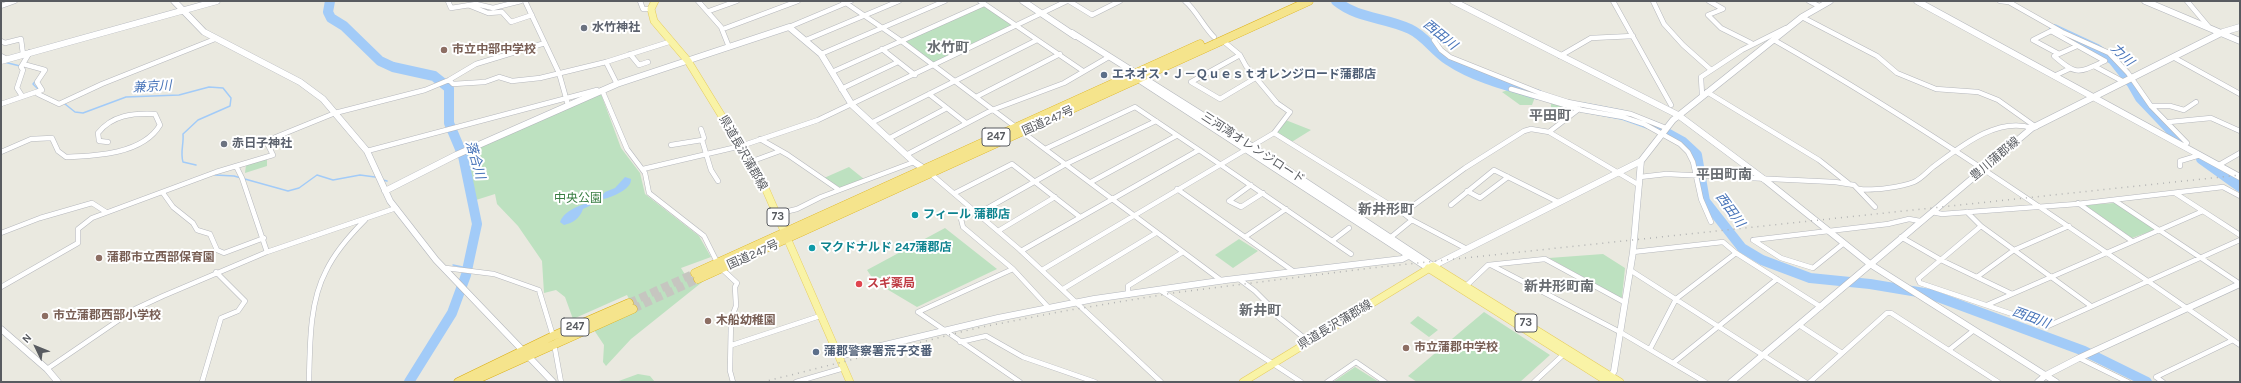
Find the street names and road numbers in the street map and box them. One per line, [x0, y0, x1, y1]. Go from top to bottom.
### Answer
street label: 国道247号 [1020, 103, 1076, 139]
street label: 三河湾オレンジロード [1199, 109, 1307, 187]
street label: 県道長沢蒲郡線 [716, 113, 770, 193]
road number: 247 [982, 128, 1010, 146]
street label: 豊川蒲郡線 [1967, 134, 2023, 184]
road number: 73 [767, 208, 789, 226]
street label: 国道247号 [725, 237, 781, 273]
street label: 県道長沢蒲郡線 [1295, 297, 1375, 353]
road number: 73 [1515, 314, 1537, 332]
road number: 247 [561, 318, 589, 336]

